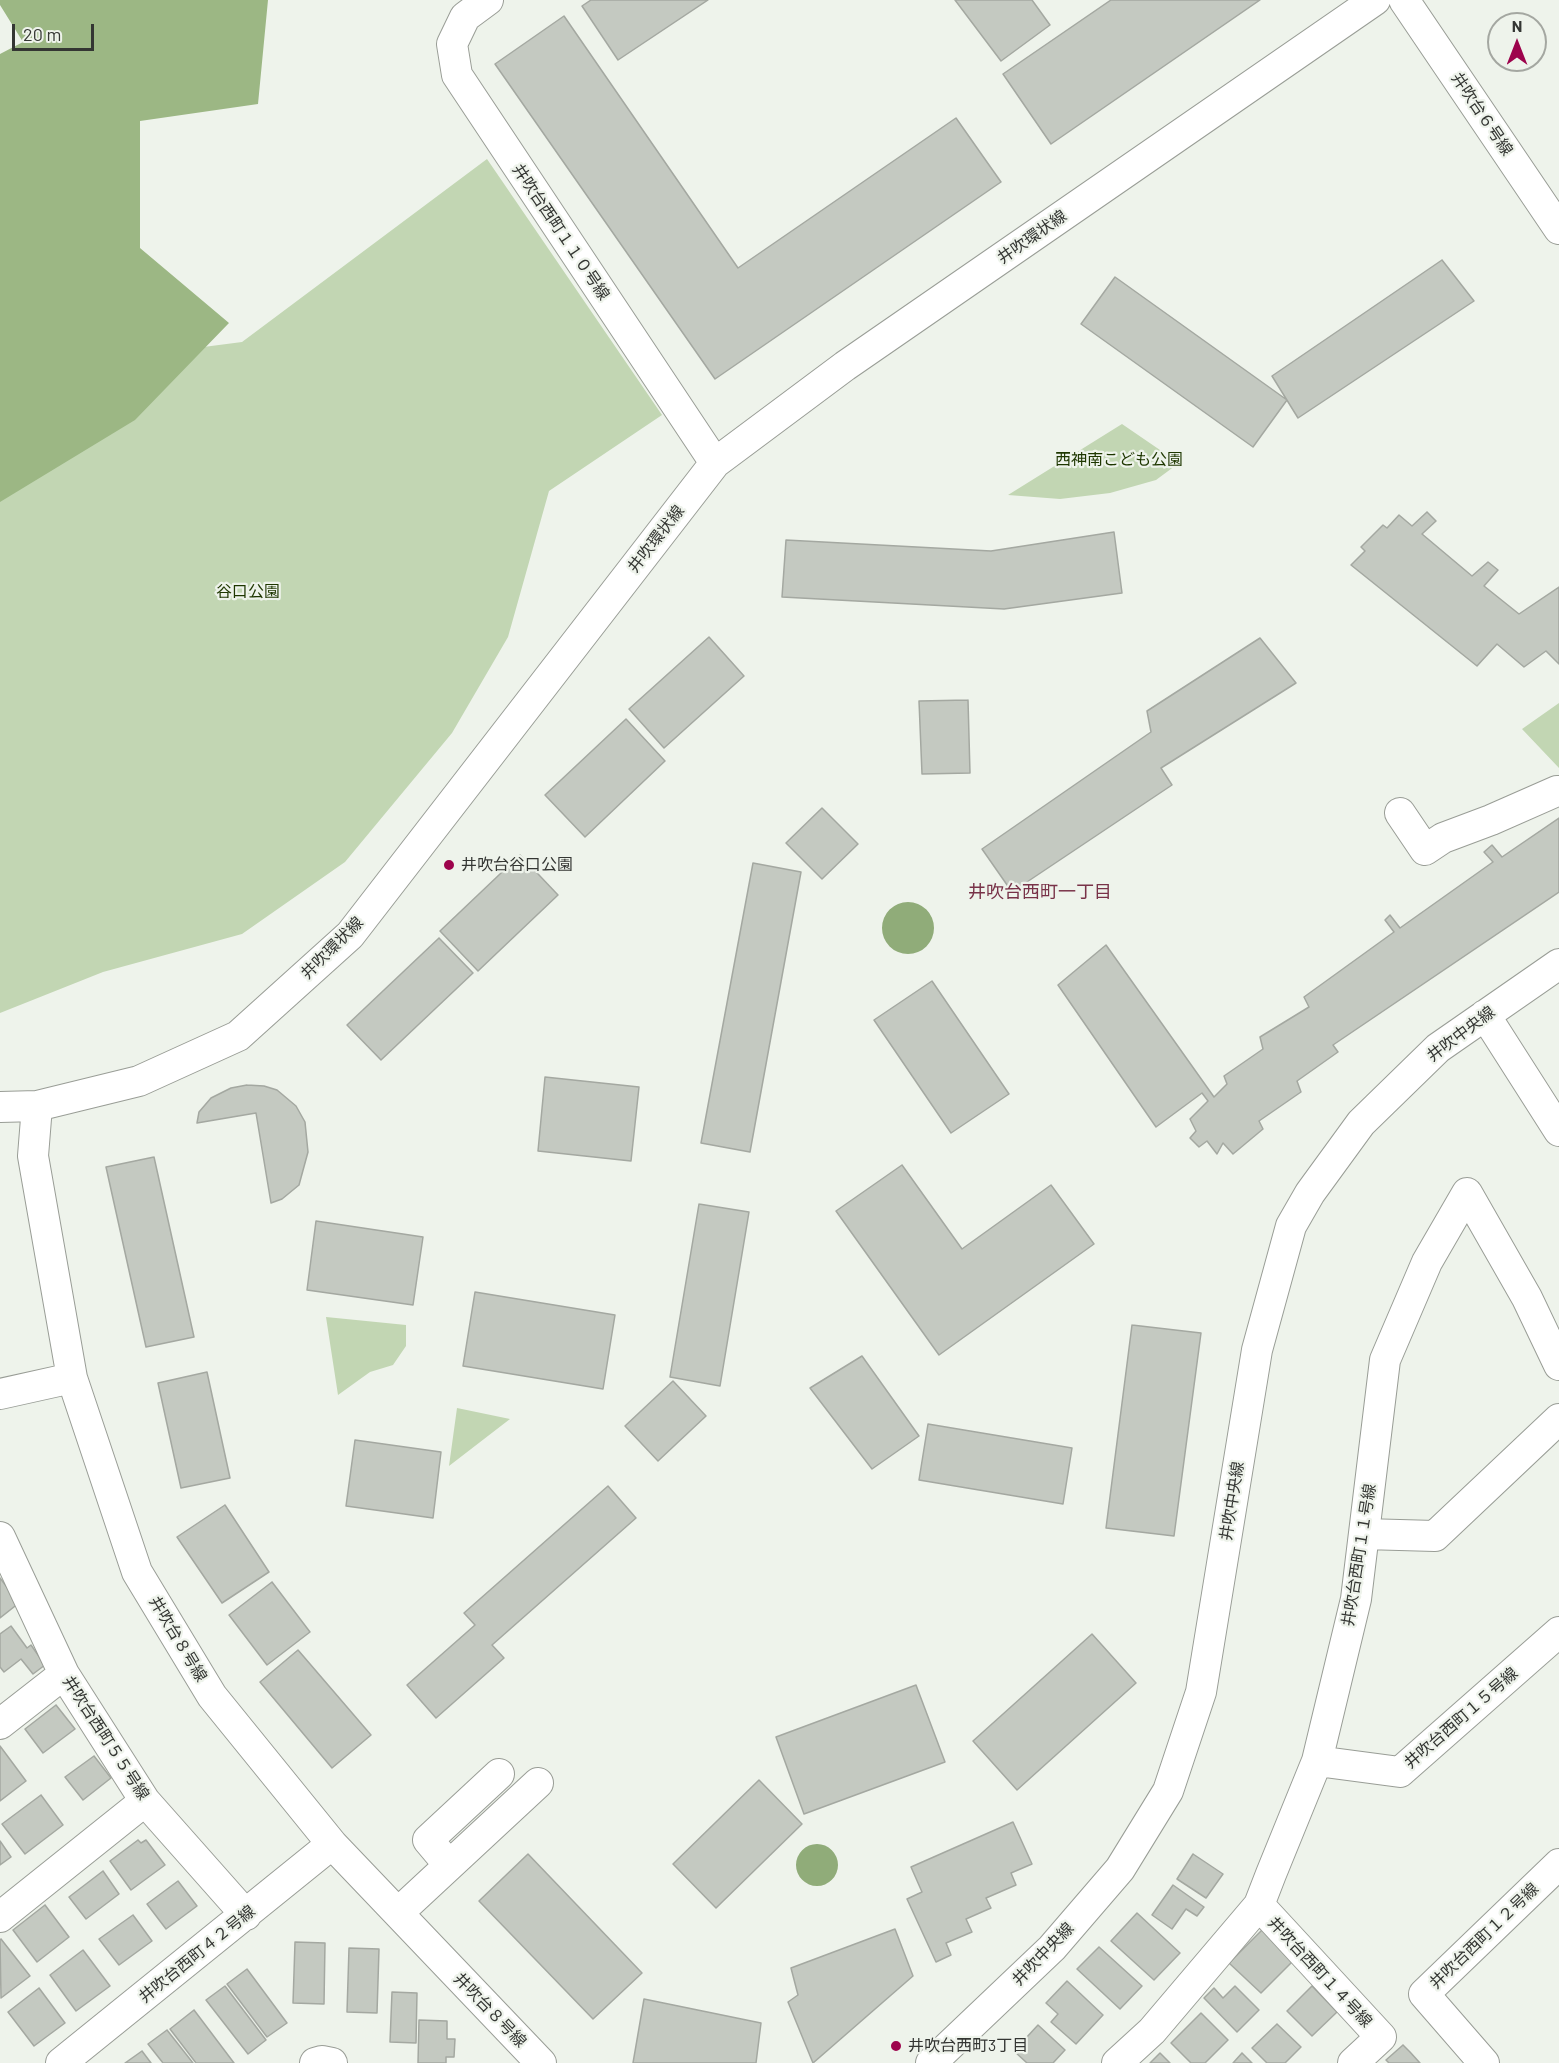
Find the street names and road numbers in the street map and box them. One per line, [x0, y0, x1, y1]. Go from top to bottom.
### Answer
street label: 井吹台６号線 [1447, 69, 1517, 159]
street label: 井吹台西町１１０号線 [508, 160, 614, 304]
street label: 井吹環状線 [994, 206, 1070, 268]
street label: 井吹環状線 [624, 502, 688, 576]
street label: 井吹環状線 [297, 913, 367, 983]
street label: 井吹中央線 [1423, 1002, 1499, 1066]
street label: 井吹中央線 [1216, 1460, 1248, 1542]
street label: 井吹台西町１１号線 [1338, 1482, 1380, 1628]
street label: 井吹台８号線 [145, 1593, 211, 1685]
street label: 井吹台西町１５号線 [1400, 1664, 1522, 1772]
street label: 井吹台西町５５号線 [59, 1672, 153, 1804]
street label: 井吹台西町１２号線 [1426, 1879, 1542, 1993]
street label: 井吹台西町４２号線 [135, 1901, 259, 2007]
street label: 井吹台西町１４号線 [1264, 1913, 1376, 2031]
street label: 井吹中央線 [1008, 1919, 1078, 1989]
street label: 井吹台８号線 [450, 1969, 530, 2051]

